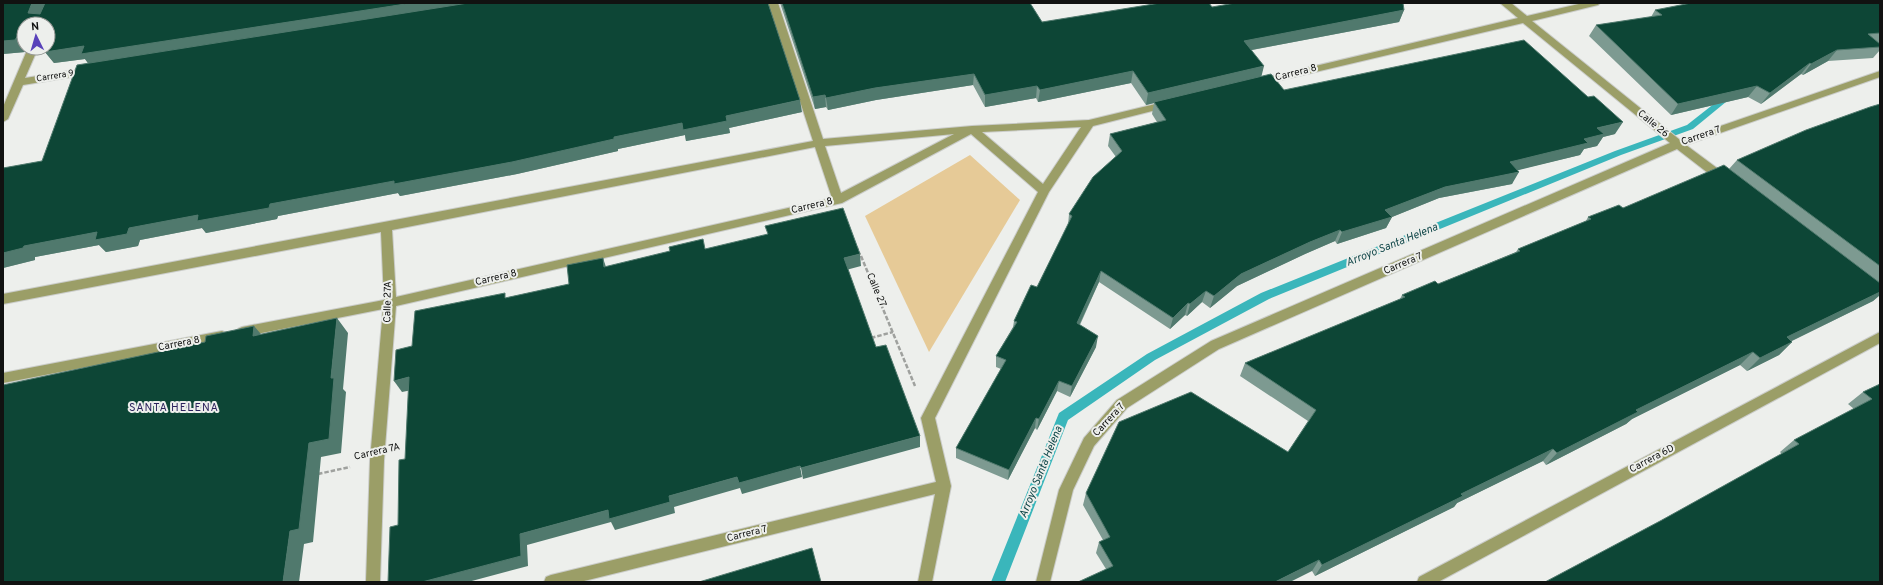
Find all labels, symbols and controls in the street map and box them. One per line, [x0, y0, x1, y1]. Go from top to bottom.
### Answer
north arrow [16, 16, 56, 56]
text: N [31, 20, 40, 34]
street label: Carrera 8 [1274, 62, 1318, 84]
street label: Carrera 9 [35, 68, 75, 84]
street label: Calle 26 [1635, 107, 1671, 141]
street label: Carrera 7 [1680, 123, 1722, 149]
street label: Carrera 8 [790, 195, 834, 217]
water label: Arroyo Santa Helena [1344, 220, 1440, 270]
street label: Carrera 7 [1382, 250, 1424, 278]
street label: Carrera 8 [474, 267, 518, 289]
street label: Calle 27 [863, 271, 889, 309]
street label: Calle 27A [381, 281, 395, 323]
street label: Carrera 8 [157, 334, 201, 354]
district label: SANTA HELENA [129, 401, 219, 415]
street label: Carrera 7 [1090, 401, 1128, 439]
water label: Arroyo Santa Helena [1016, 424, 1066, 520]
street label: Carrera 7A [353, 440, 401, 464]
street label: Carrera 6D [1627, 442, 1677, 476]
street label: Carrera 7 [726, 523, 768, 545]

